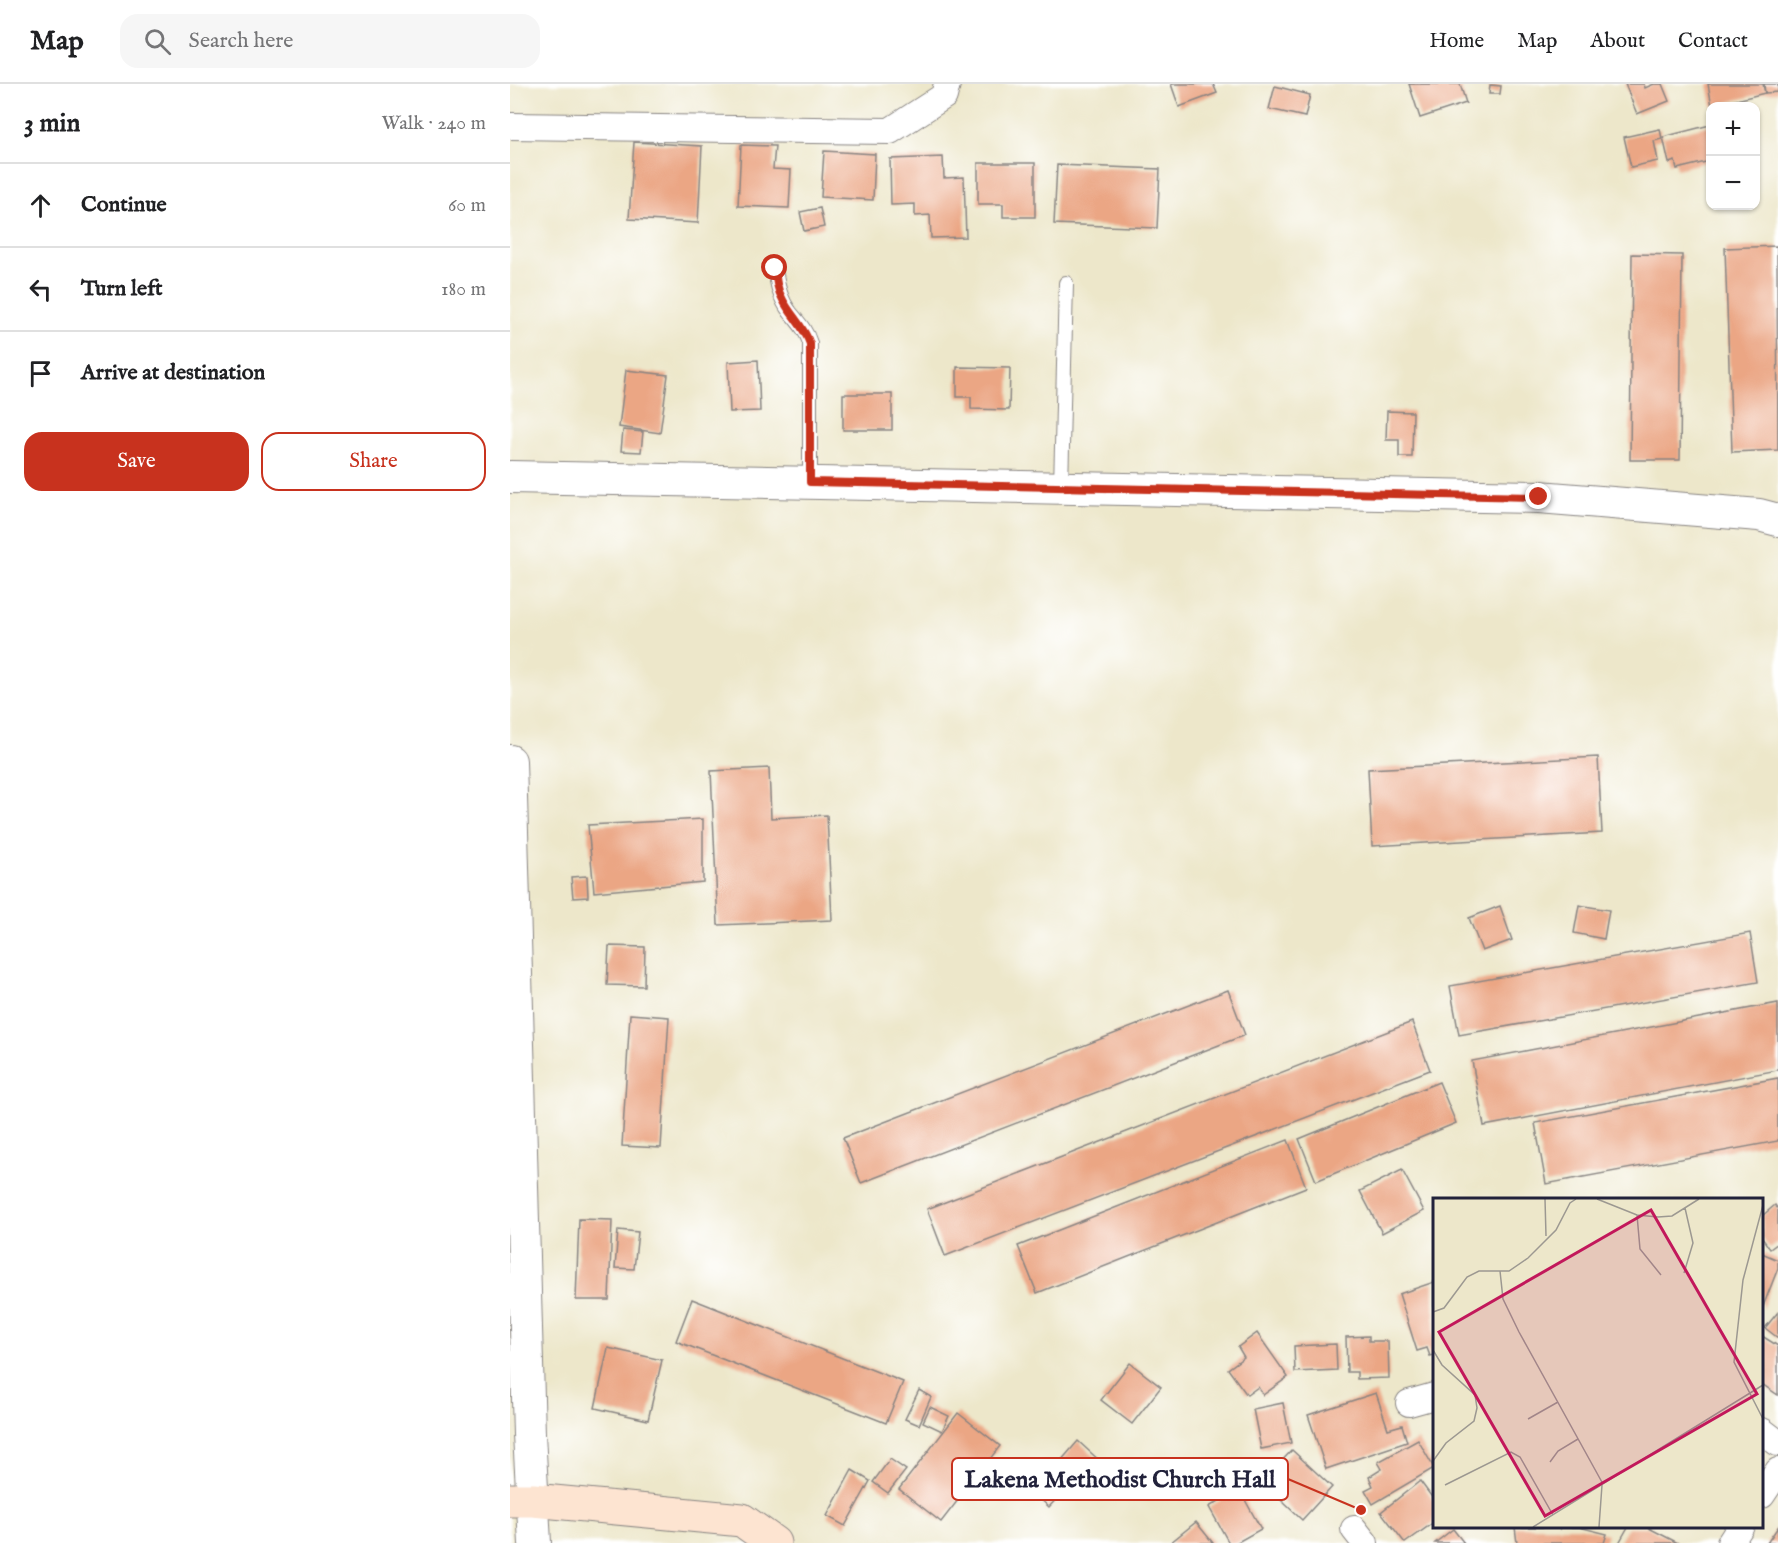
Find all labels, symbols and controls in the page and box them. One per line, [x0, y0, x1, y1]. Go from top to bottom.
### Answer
search box [120, 14, 540, 68]
text: Map [30, 24, 84, 59]
icon: search [141, 25, 174, 58]
text: Search here [189, 27, 293, 55]
text: Home [1429, 28, 1484, 55]
text: Map [1517, 28, 1557, 55]
text: About [1590, 28, 1645, 55]
text: Contact [1678, 28, 1748, 55]
map controls [1706, 102, 1760, 210]
button: + [1706, 102, 1760, 156]
text: 3 min [24, 107, 80, 140]
text: Walk · 240 m [381, 111, 486, 136]
button: − [1706, 156, 1760, 210]
icon: ahead [24, 189, 57, 222]
text: Continue [81, 191, 167, 219]
text: 60 m [448, 193, 486, 218]
route start [761, 254, 787, 280]
icon: left [24, 273, 57, 306]
text: Turn left [81, 275, 163, 303]
text: 180 m [441, 277, 486, 302]
icon: arrive [24, 357, 57, 390]
text: Arrive at destination [81, 359, 265, 387]
button: Save [24, 432, 249, 491]
button: Share [261, 432, 486, 491]
route end [1525, 483, 1551, 509]
inset map [1433, 1198, 1763, 1528]
callout: Lakena Methodist Church Hall [952, 1458, 1288, 1500]
text: Lakena Methodist Church Hall [964, 1465, 1276, 1496]

